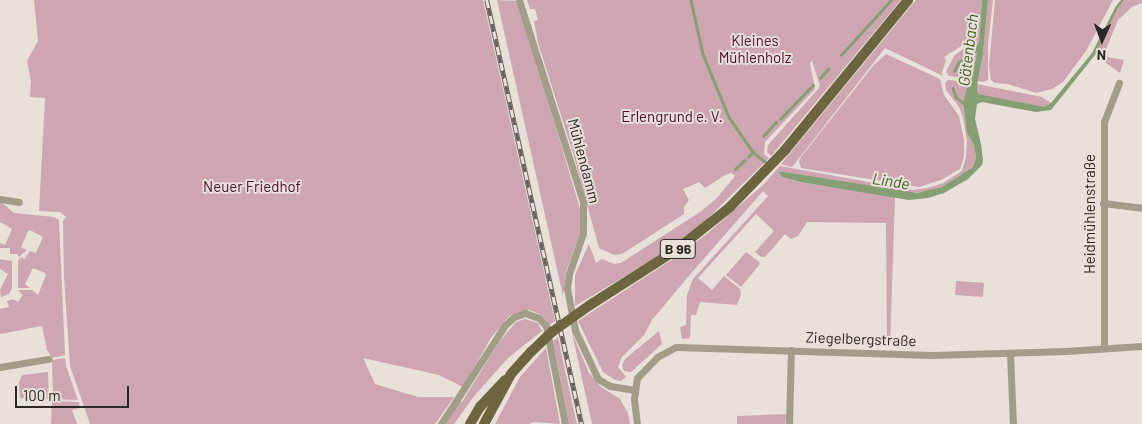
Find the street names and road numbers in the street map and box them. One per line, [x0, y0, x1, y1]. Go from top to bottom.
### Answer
street label: Mühlendamm [564, 117, 604, 205]
street label: Heidmühlenstraße [1081, 154, 1099, 274]
road number: B 96 [659, 238, 697, 260]
street label: Ziegelbergstraße [805, 328, 917, 350]

